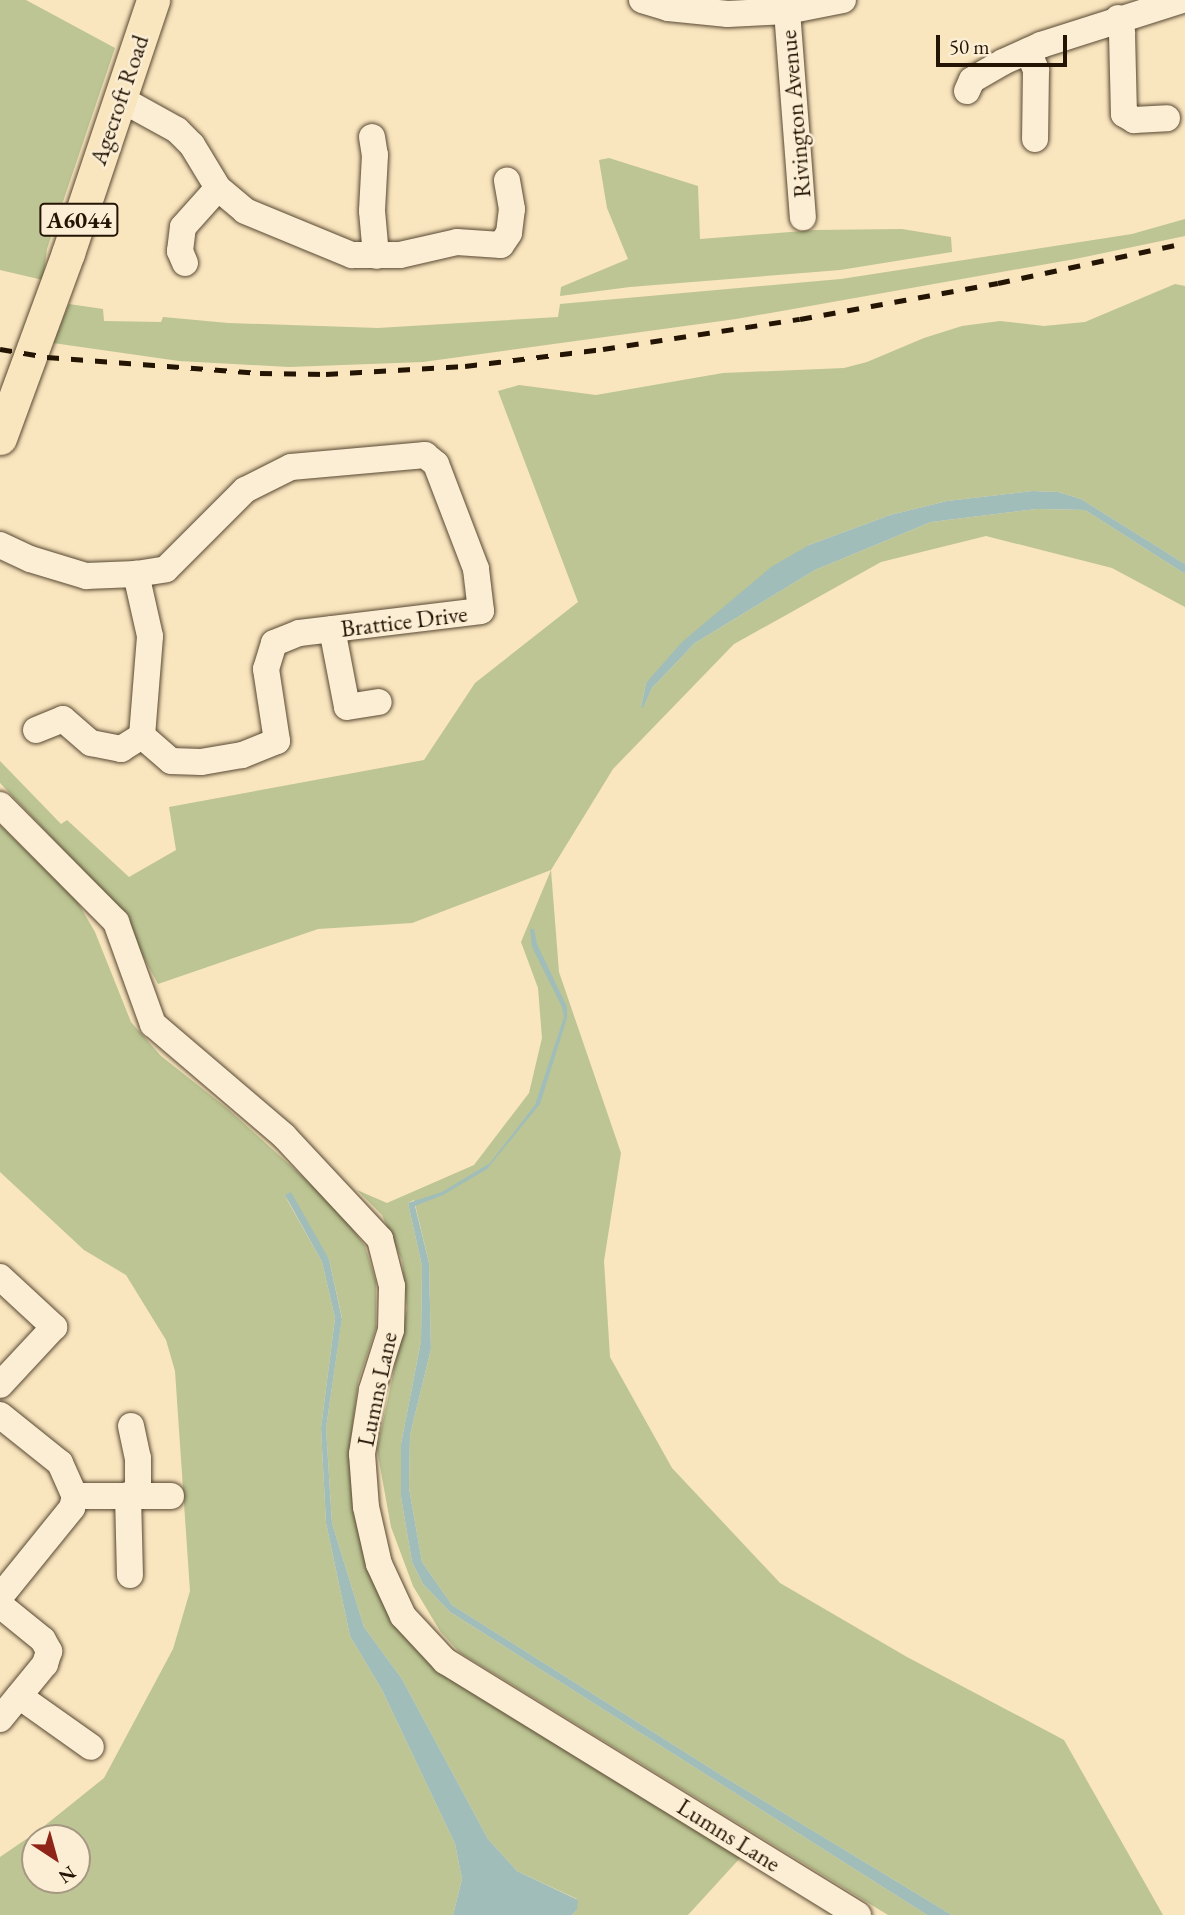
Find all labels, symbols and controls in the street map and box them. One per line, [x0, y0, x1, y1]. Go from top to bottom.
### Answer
scale bar [940, 21, 1071, 65]
street label: Rivington Avenue [773, 29, 817, 199]
street label: Agecroft Road [83, 31, 155, 169]
text: 50 m [949, 33, 990, 60]
road number: A6044 [39, 200, 119, 240]
street label: Brattice Drive [339, 599, 469, 643]
street label: Lumns Lane [351, 1329, 403, 1449]
street label: Lumns Lane [672, 1792, 786, 1878]
north arrow [21, 1824, 91, 1894]
text: N [54, 1860, 81, 1889]

